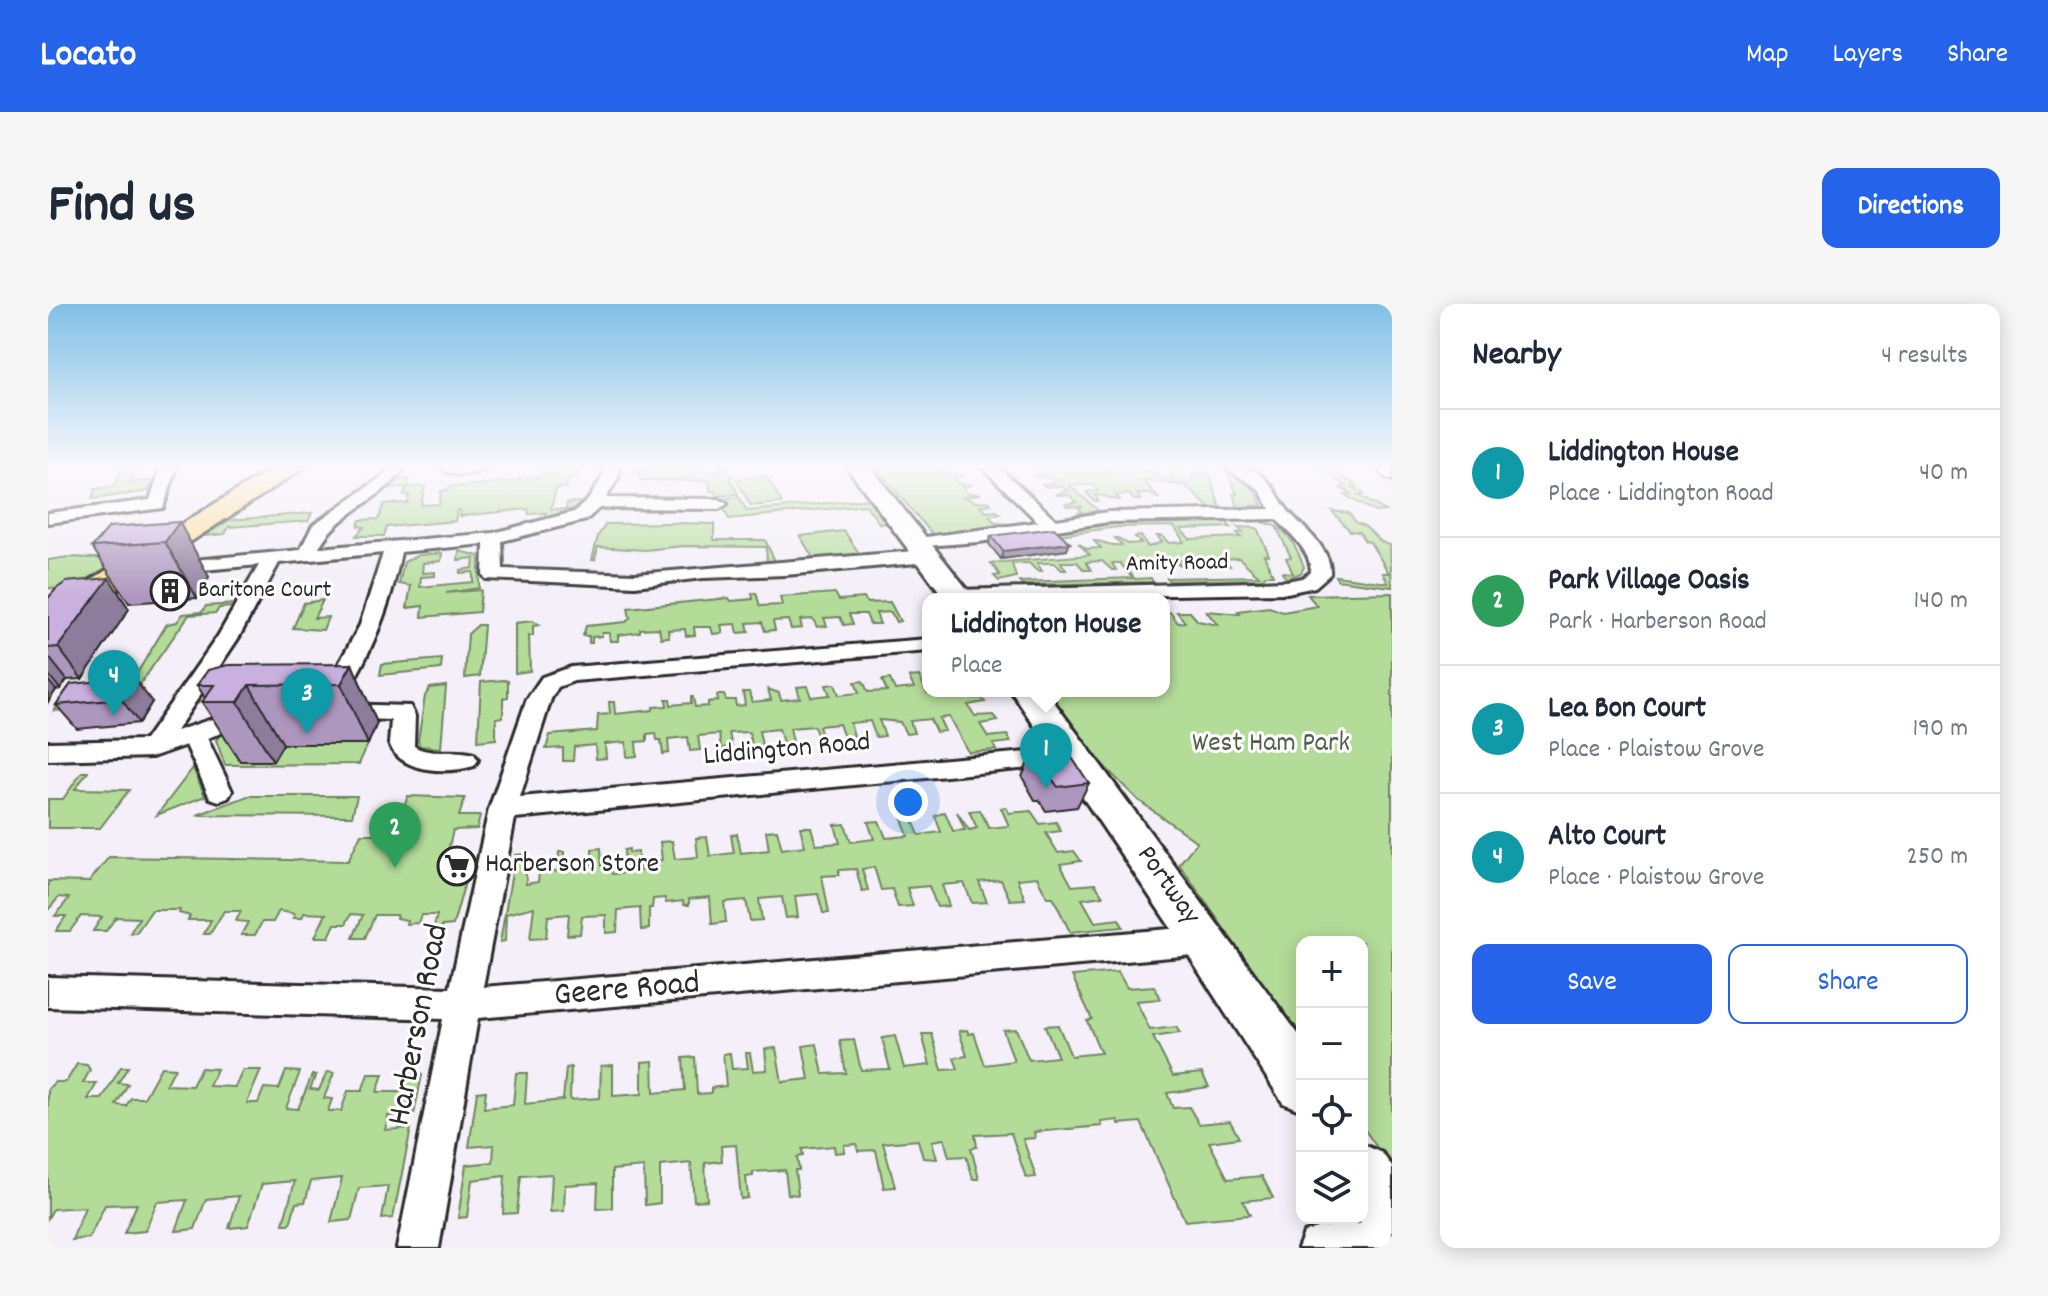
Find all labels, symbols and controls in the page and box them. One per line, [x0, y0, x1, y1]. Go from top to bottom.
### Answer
text: Locato [40, 29, 136, 84]
text: Map [1746, 36, 1789, 76]
text: Layers [1833, 36, 1903, 76]
text: Share [1947, 36, 2008, 76]
text: Find us [48, 168, 196, 248]
button: Directions [1822, 168, 2000, 248]
text: Nearby [1472, 332, 1561, 381]
text: 4 results [1881, 338, 1968, 375]
text: Liddington House [1548, 433, 1739, 476]
text: 1 [1495, 455, 1501, 492]
text: 40 m [1919, 455, 1968, 492]
text: Place · Liddington Road [1548, 476, 1774, 513]
street label: Amity Road [1125, 546, 1229, 582]
text: Park Village Oasis [1548, 561, 1750, 604]
building icon: Baritone Court [149, 570, 191, 612]
place label: Baritone Court [198, 574, 331, 608]
text: 2 [1492, 583, 1504, 620]
text: 140 m [1914, 583, 1968, 620]
popup [922, 593, 1170, 697]
text: Park · Harberson Road [1548, 604, 1767, 641]
text: Liddington House [950, 605, 1142, 648]
text: Place [950, 648, 1003, 685]
pin: 4 [88, 650, 140, 716]
pin: 3 [281, 668, 333, 734]
text: Lea Bon Court [1548, 689, 1706, 732]
text: 3 [1492, 711, 1504, 748]
text: 190 m [1912, 711, 1968, 748]
pin: 1 [1020, 723, 1072, 789]
street label: Liddington Road [702, 724, 872, 778]
park label: West Ham Park [1192, 725, 1350, 765]
text: Place · Plaistow Grove [1548, 732, 1764, 769]
your location [888, 782, 928, 822]
pin: 2 [369, 802, 421, 868]
text: Alto Court [1548, 817, 1666, 860]
street label: Portway [1125, 838, 1209, 934]
text: 4 [1493, 839, 1503, 876]
text: 250 m [1907, 839, 1968, 876]
supermarket icon: Harberson Store [436, 845, 478, 887]
place label: Harberson Store [485, 846, 659, 886]
text: Place · Plaistow Grove [1548, 860, 1764, 897]
street label: Harberson Road [376, 920, 464, 1130]
map controls [1296, 936, 1368, 1224]
button: + [1296, 936, 1368, 1008]
button: Save [1472, 944, 1712, 1024]
button: Share [1728, 944, 1968, 1024]
street label: Geere Road [552, 960, 702, 1022]
button: − [1296, 1008, 1368, 1080]
button: locate [1296, 1080, 1368, 1152]
button: layers [1296, 1152, 1368, 1224]

